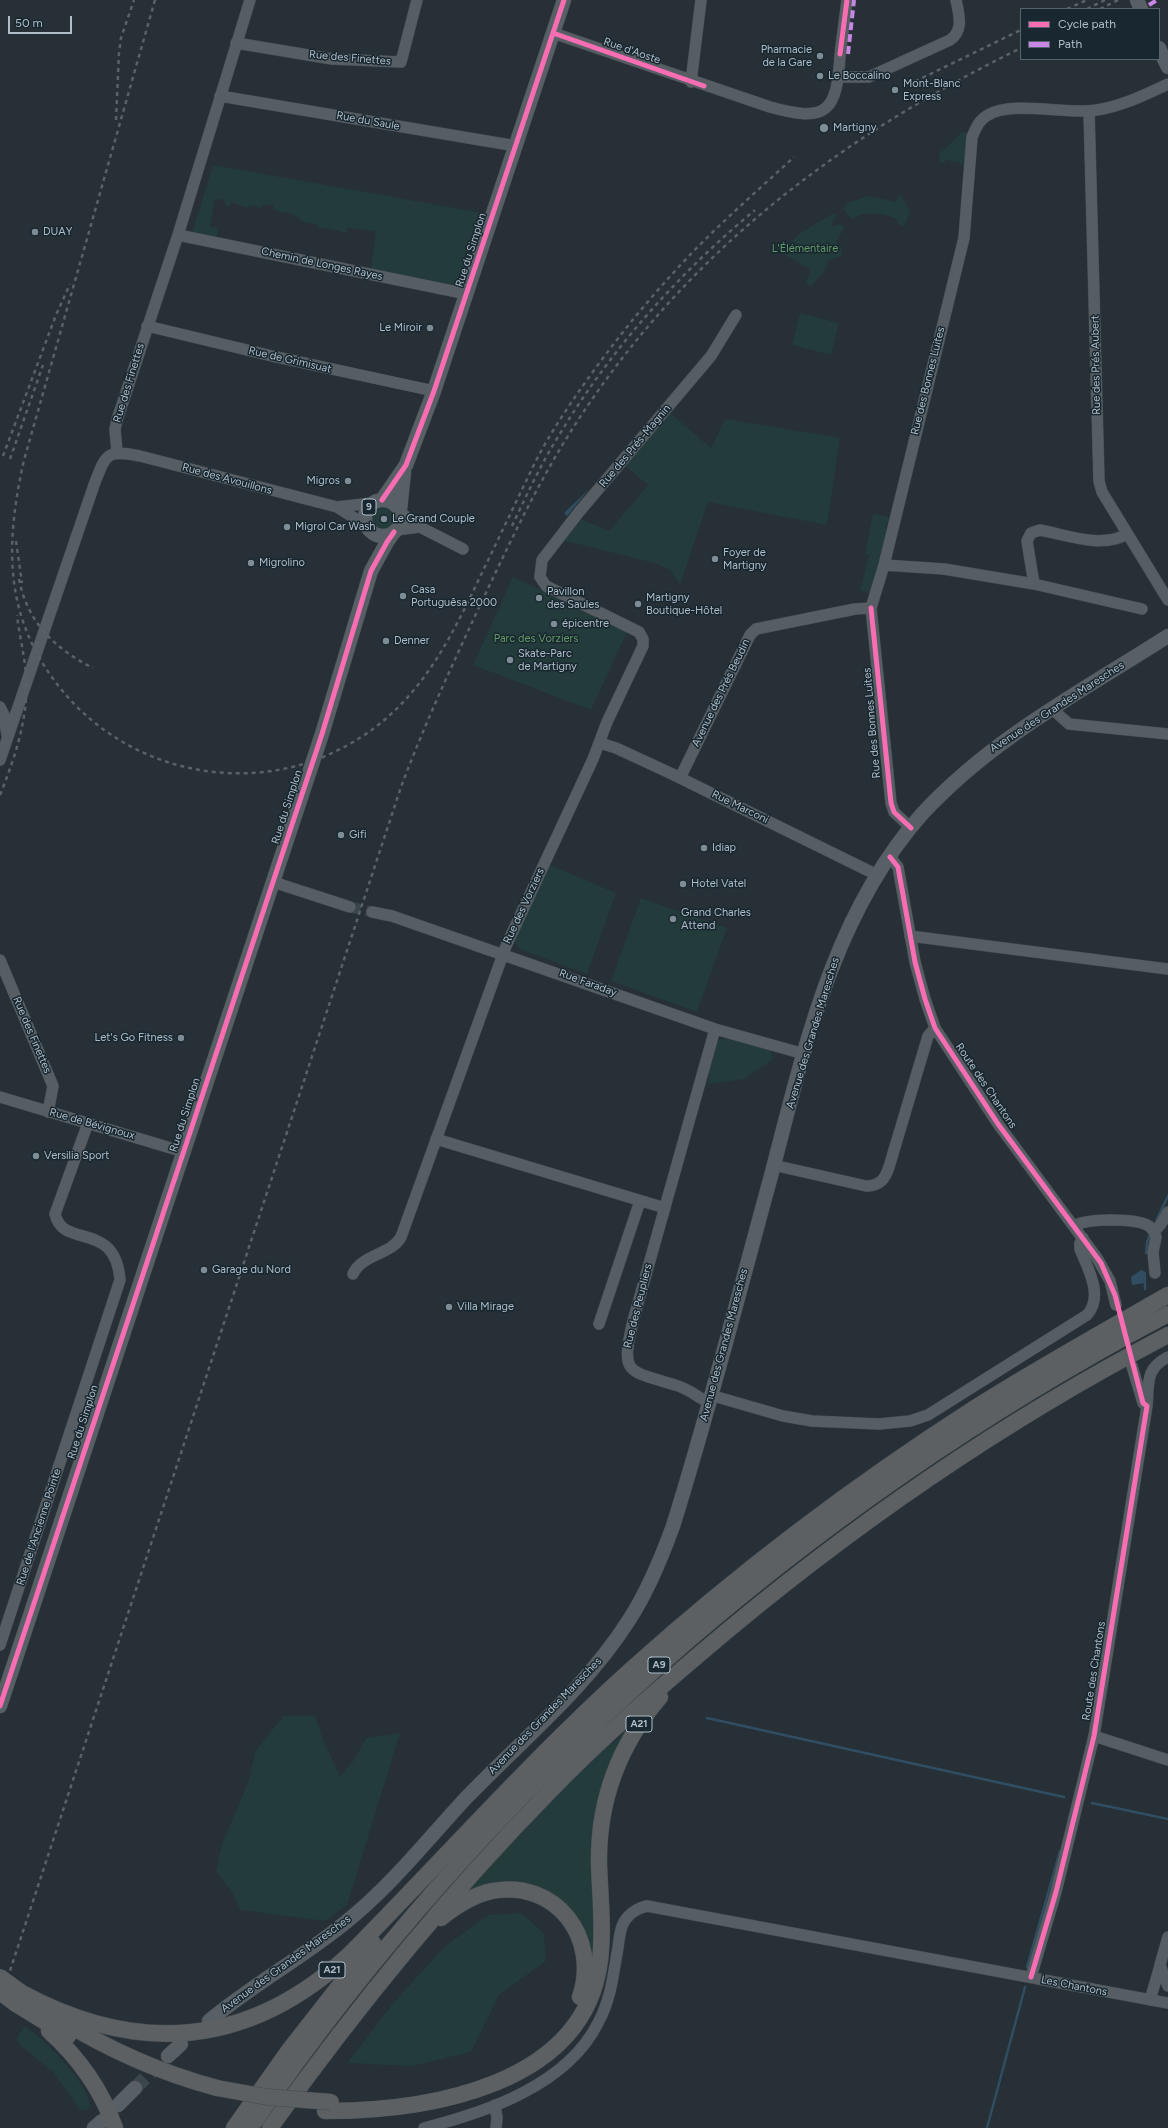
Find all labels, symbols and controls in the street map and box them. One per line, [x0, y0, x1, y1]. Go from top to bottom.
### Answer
scale bar [10, 8, 74, 34]
legend [1020, 8, 1160, 60]
text: 50 m [15, 16, 43, 30]
text: Cycle path [1058, 17, 1116, 31]
street label: Rue d'Aoste [602, 35, 662, 67]
text: Path [1058, 37, 1082, 51]
place label: Pharmacie de la Gare [761, 43, 812, 69]
street label: Rue des Finettes [309, 48, 391, 68]
marker: Pharmacie de la Gare [815, 51, 825, 61]
place label: Le Boccalino [828, 69, 891, 83]
marker: Le Boccalino [815, 71, 825, 81]
place label: Mont-Blanc Express [903, 77, 960, 103]
marker: Mont-Blanc Express [890, 85, 900, 95]
street label: Rue du Saule [335, 109, 401, 133]
place label: Martigny [833, 121, 877, 135]
marker: Martigny [818, 122, 830, 134]
street label: Rue du Simplon [453, 211, 489, 289]
place label: DUAY [43, 225, 72, 239]
marker: DUAY [30, 227, 40, 237]
park label: L'Élémentaire [772, 242, 838, 256]
street label: Chemin de Longes Rayes [260, 245, 384, 283]
street label: Rue des Prés Aubert [1089, 315, 1103, 415]
place label: Le Miroir [379, 321, 422, 335]
marker: Le Miroir [425, 323, 435, 333]
street label: Rue des Bonnes Luites [908, 326, 948, 436]
street label: Rue des Finettes [111, 342, 147, 424]
street label: Rue de Grimisuat [247, 344, 333, 376]
street label: Rue des Prés-Magnin [597, 402, 673, 490]
street label: Rue des Avouillons [181, 461, 273, 497]
place label: Migros [306, 474, 340, 488]
marker: Migros [343, 476, 353, 486]
road number: 9 [362, 499, 376, 515]
place label: Le Grand Couple [392, 512, 475, 526]
marker: Le Grand Couple [379, 514, 389, 524]
place label: Migrol Car Wash [295, 520, 376, 534]
marker: Migrol Car Wash [282, 522, 292, 532]
place label: Foyer de Martigny [723, 546, 767, 572]
marker: Foyer de Martigny [710, 554, 720, 564]
place label: Migrolino [259, 556, 305, 570]
marker: Migrolino [246, 558, 256, 568]
place label: Casa Portuguêsa 2000 [411, 583, 497, 609]
place label: Pavillon des Saules [547, 585, 599, 611]
marker: Casa Portuguêsa 2000 [398, 591, 408, 601]
place label: Martigny Boutique-Hôtel [646, 591, 722, 617]
marker: Pavillon des Saules [534, 593, 544, 603]
marker: Martigny Boutique-Hôtel [633, 599, 643, 609]
place label: épicentre [562, 617, 609, 631]
marker: épicentre [549, 619, 559, 629]
park label: Parc des Vorziers [494, 632, 578, 646]
place label: Denner [394, 634, 430, 648]
marker: Denner [381, 636, 391, 646]
street label: Avenue des Prés Beudin [689, 637, 753, 749]
place label: Skate-Parc de Martigny [518, 647, 577, 673]
marker: Skate-Parc de Martigny [505, 655, 515, 665]
street label: Avenue des Grandes Maresches [987, 659, 1127, 755]
street label: Rue des Bonnes Luites [861, 667, 883, 779]
street label: Rue du Simplon [269, 768, 305, 846]
street label: Rue Marconi [710, 788, 770, 826]
place label: Gifi [349, 828, 367, 842]
marker: Gifi [336, 830, 346, 840]
place label: Idiap [712, 841, 736, 855]
marker: Idiap [699, 843, 709, 853]
street label: Rue des Vorziers [501, 866, 547, 946]
place label: Hotel Vatel [691, 877, 746, 891]
marker: Hotel Vatel [678, 879, 688, 889]
place label: Grand Charles Attend [681, 906, 751, 932]
marker: Grand Charles Attend [668, 914, 678, 924]
street label: Avenue des Grandes Maresches [784, 956, 842, 1110]
street label: Rue Faraday [557, 966, 619, 1000]
street label: Rue des Finettes [10, 995, 54, 1075]
place label: Let's Go Fitness [95, 1031, 173, 1045]
marker: Let's Go Fitness [176, 1033, 186, 1043]
street label: Route des Chantons [953, 1041, 1019, 1131]
street label: Rue du Simplon [167, 1076, 203, 1154]
street label: Rue de Bévignoux [48, 1106, 136, 1142]
place label: Versilia Sport [44, 1149, 109, 1163]
marker: Versilia Sport [31, 1151, 41, 1161]
street label: Rue des Peupliers [621, 1262, 655, 1350]
place label: Garage du Nord [212, 1263, 291, 1277]
marker: Garage du Nord [199, 1265, 209, 1275]
street label: Avenue des Grandes Maresches [697, 1267, 751, 1423]
place label: Villa Mirage [457, 1300, 514, 1314]
marker: Villa Mirage [444, 1302, 454, 1312]
street label: Rue du Simplon [65, 1383, 101, 1461]
street label: Rue de l'Ancienne Pointe [14, 1467, 64, 1587]
street label: Route des Chantons [1080, 1621, 1108, 1721]
street label: Avenue des Grandes Maresches [486, 1655, 604, 1777]
road number: A9 [648, 1657, 670, 1673]
road number: A21 [626, 1716, 652, 1732]
street label: Avenue des Grandes Maresches [218, 1912, 354, 2016]
road number: A21 [319, 1962, 345, 1978]
street label: Les Chantons [1040, 1973, 1108, 1999]

